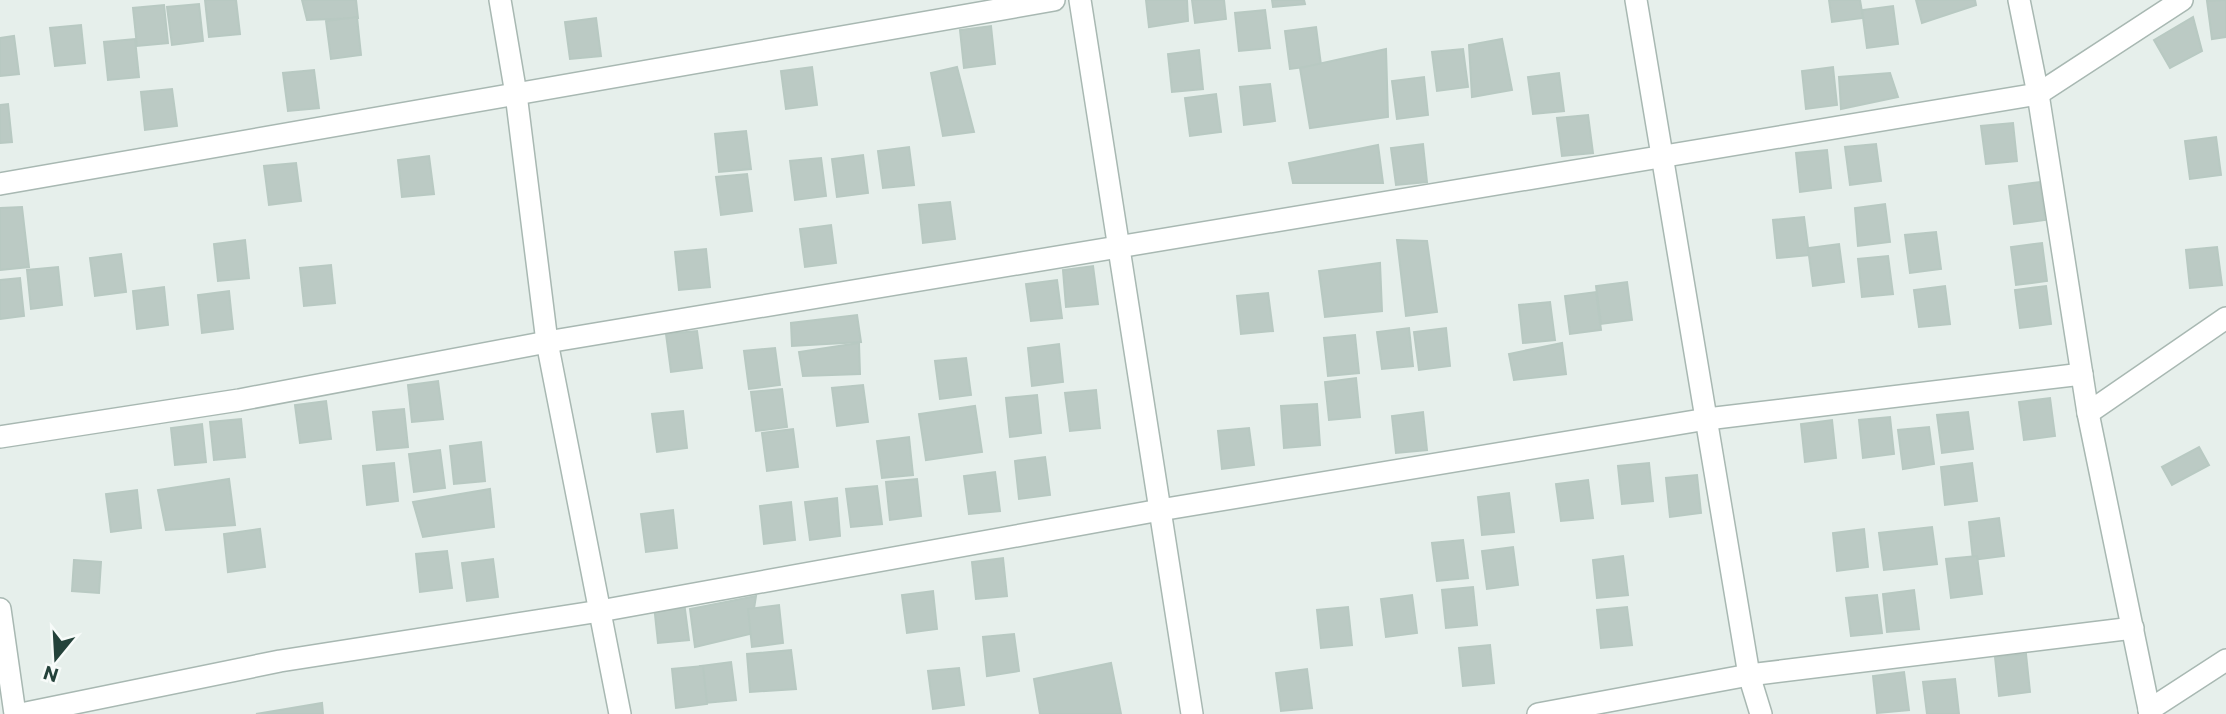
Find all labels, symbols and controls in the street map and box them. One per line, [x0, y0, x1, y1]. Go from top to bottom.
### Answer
north arrow [21, 623, 91, 693]
text: N [40, 662, 61, 688]

